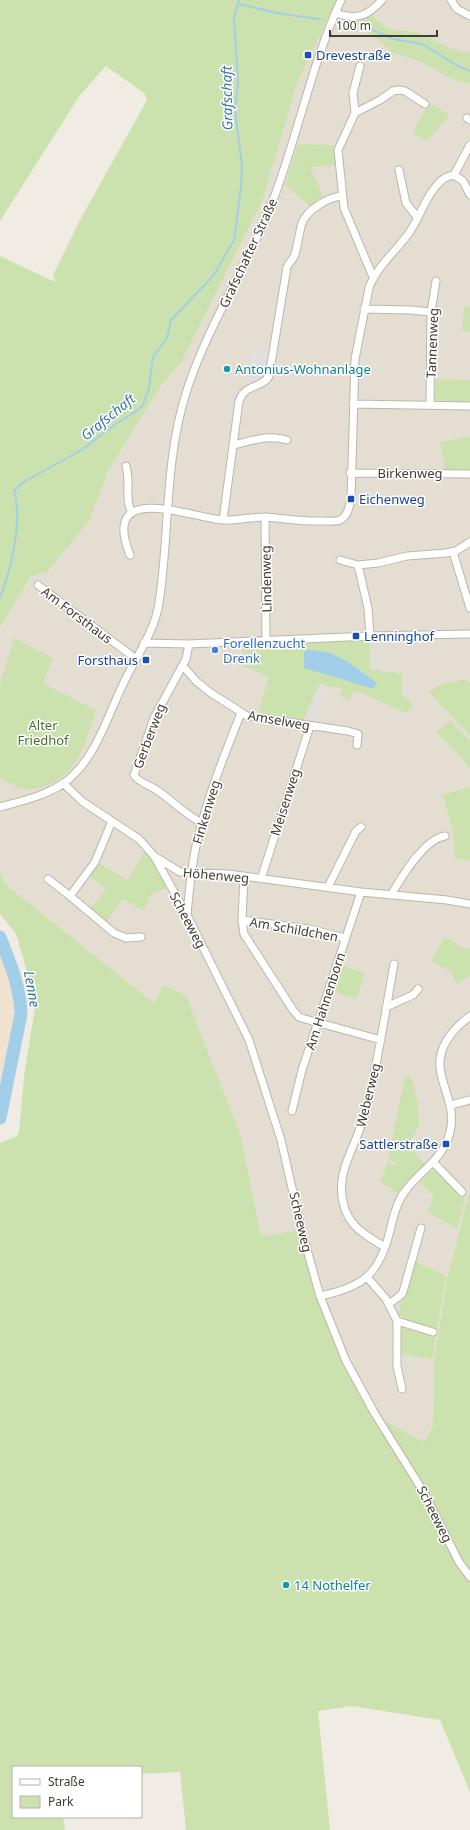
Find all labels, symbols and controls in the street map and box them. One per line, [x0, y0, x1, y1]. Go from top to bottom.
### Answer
scale bar [330, 12, 437, 38]
text: 100 m [336, 17, 371, 34]
place label: Drevestraße [316, 46, 390, 64]
marker: Drevestraße [303, 50, 313, 60]
water label: Grafschaft [216, 64, 237, 131]
street label: Grafschafter Straße [215, 195, 281, 311]
street label: Tannenweg [422, 307, 442, 379]
place label: Antonius-Wohnanlage [235, 360, 371, 378]
marker: Antonius-Wohnanlage [222, 364, 232, 374]
water label: Grafschaft [77, 388, 140, 444]
street label: Birkenweg [377, 464, 443, 482]
place label: Eichenweg [359, 490, 425, 508]
marker: Eichenweg [346, 494, 356, 504]
street label: Lindenweg [256, 545, 276, 613]
street label: Am Forsthaus [38, 582, 116, 648]
place label: Lenninghof [364, 627, 435, 645]
marker: Lenninghof [351, 631, 361, 641]
place label: Forellenzucht Drenk [223, 634, 306, 667]
marker: Forellenzucht Drenk [210, 645, 220, 655]
place label: Forsthaus [78, 651, 138, 669]
marker: Forsthaus [141, 655, 151, 665]
street label: Gerberweg [128, 701, 170, 771]
street label: Amselweg [246, 706, 312, 734]
park label: Alter Friedhof [17, 716, 70, 749]
street label: Meisenweg [266, 766, 304, 838]
street label: Finkenweg [188, 778, 224, 846]
street label: Höhenweg [182, 863, 250, 887]
street label: Scheeweg [166, 889, 210, 951]
street label: Am Schildchen [248, 912, 340, 946]
street label: Am Hahnenborn [301, 950, 349, 1052]
water label: Lenne [20, 969, 45, 1009]
street label: Weberweg [351, 1061, 385, 1129]
place label: Sattlerstraße [359, 1135, 438, 1153]
marker: Sattlerstraße [441, 1139, 451, 1149]
street label: Scheeweg [285, 1190, 317, 1254]
street label: Scheeweg [413, 1483, 457, 1545]
place label: 14 Nothelfer [294, 1576, 371, 1594]
marker: 14 Nothelfer [281, 1580, 291, 1590]
legend [12, 1766, 142, 1818]
text: Straße [48, 1773, 85, 1790]
text: Park [48, 1793, 74, 1810]

